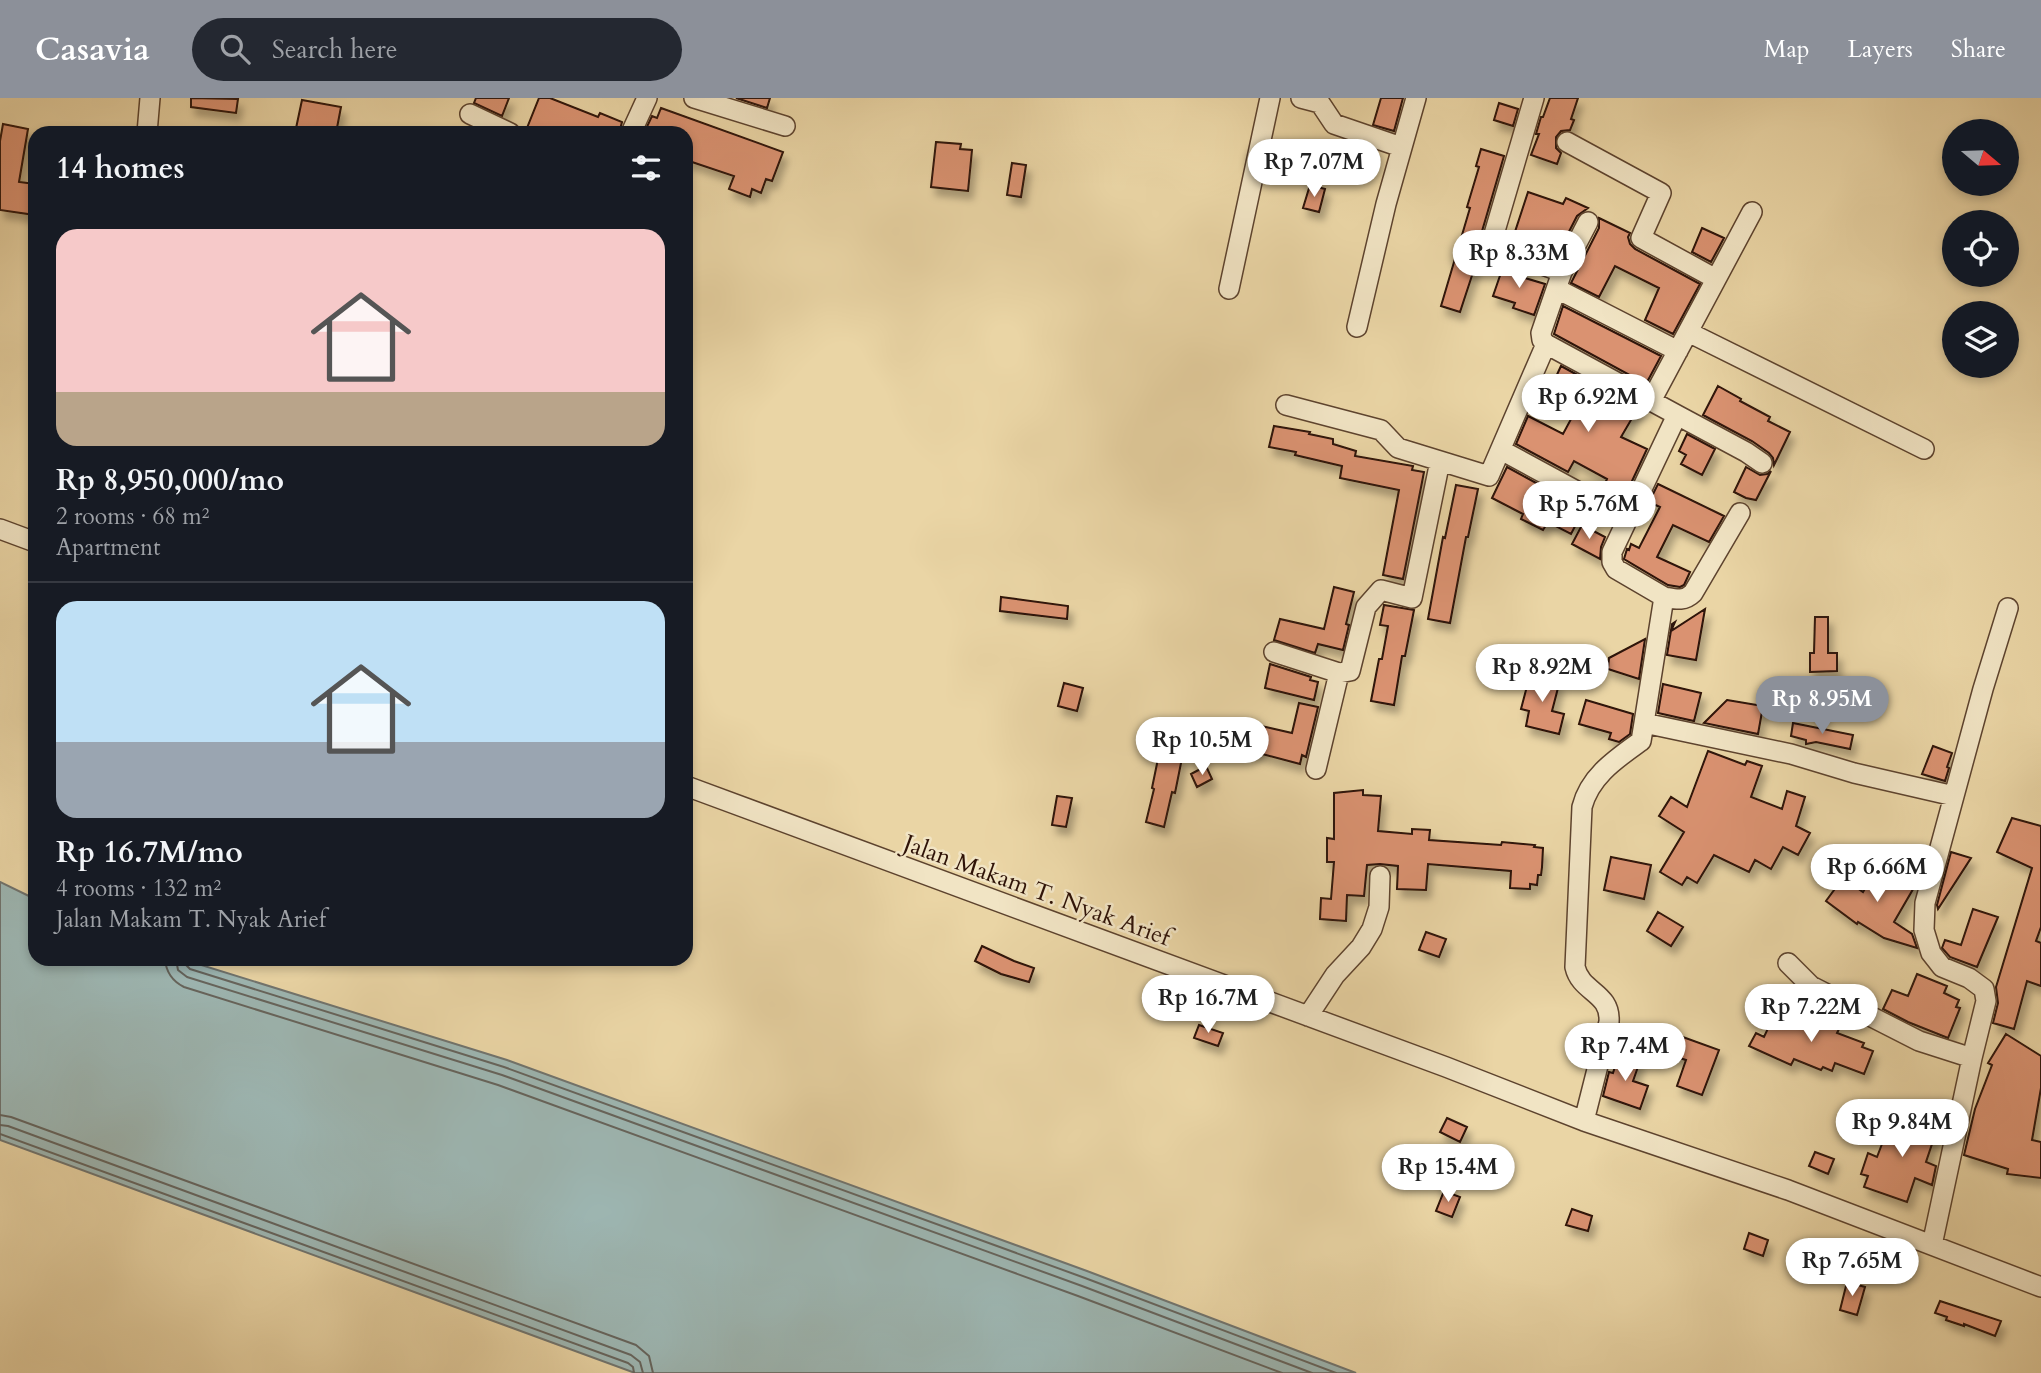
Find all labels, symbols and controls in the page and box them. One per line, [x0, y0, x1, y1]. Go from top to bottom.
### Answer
search box [192, 18, 682, 81]
text: Casavia [35, 27, 150, 72]
icon: search [216, 30, 254, 68]
text: Search here [272, 32, 398, 67]
text: Map [1764, 33, 1810, 66]
text: Layers [1848, 33, 1913, 66]
text: Share [1951, 33, 2006, 66]
north arrow [1942, 119, 2020, 196]
map controls [1942, 119, 2019, 378]
pin: Rp 7.07M [1242, 140, 1386, 199]
text: Rp 7.07M [1264, 146, 1364, 177]
text: 14 homes [56, 148, 185, 189]
icon: filters [627, 149, 665, 187]
button: locate [1942, 210, 2019, 287]
pin: Rp 8.33M [1447, 230, 1591, 290]
text: Rp 8.33M [1469, 237, 1569, 268]
icon: home [298, 274, 424, 400]
button: layers [1942, 301, 2019, 378]
pin: Rp 6.92M [1516, 374, 1660, 434]
text: Rp 6.92M [1538, 381, 1638, 412]
text: Rp 8,950,000/mo [56, 460, 284, 501]
pin: Rp 5.76M [1517, 482, 1661, 541]
text: Rp 5.76M [1539, 488, 1639, 519]
text: 2 rooms · 68 m² [56, 501, 209, 532]
text: Apartment [56, 532, 160, 563]
pin: Rp 8.92M [1470, 644, 1614, 704]
icon: home [298, 646, 424, 772]
text: Rp 8.92M [1492, 651, 1592, 682]
pin: Rp 8.95M [1750, 676, 1894, 736]
text: Rp 8.95M [1772, 683, 1872, 714]
pin: Rp 10.5M [1130, 718, 1274, 777]
text: Rp 10.5M [1152, 724, 1252, 755]
street label: Jalan Makam T. Nyak Arief [896, 826, 1178, 955]
text: Rp 16.7M/mo [56, 832, 243, 873]
pin: Rp 6.66M [1805, 844, 1949, 904]
text: Rp 6.66M [1827, 851, 1927, 882]
text: 4 rooms · 132 m² [56, 873, 221, 904]
text: Jalan Makam T. Nyak Arief [56, 904, 326, 935]
pin: Rp 16.7M [1136, 976, 1280, 1035]
text: Rp 16.7M [1158, 982, 1258, 1013]
pin: Rp 7.22M [1739, 984, 1883, 1044]
text: Rp 7.22M [1761, 991, 1861, 1022]
pin: Rp 7.4M [1560, 1024, 1690, 1083]
text: Rp 7.4M [1581, 1030, 1669, 1061]
pin: Rp 9.84M [1830, 1100, 1974, 1159]
text: Rp 9.84M [1852, 1106, 1952, 1137]
pin: Rp 15.4M [1376, 1144, 1520, 1204]
text: Rp 15.4M [1398, 1151, 1498, 1182]
pin: Rp 7.65M [1780, 1238, 1924, 1298]
text: Rp 7.65M [1802, 1245, 1902, 1276]

